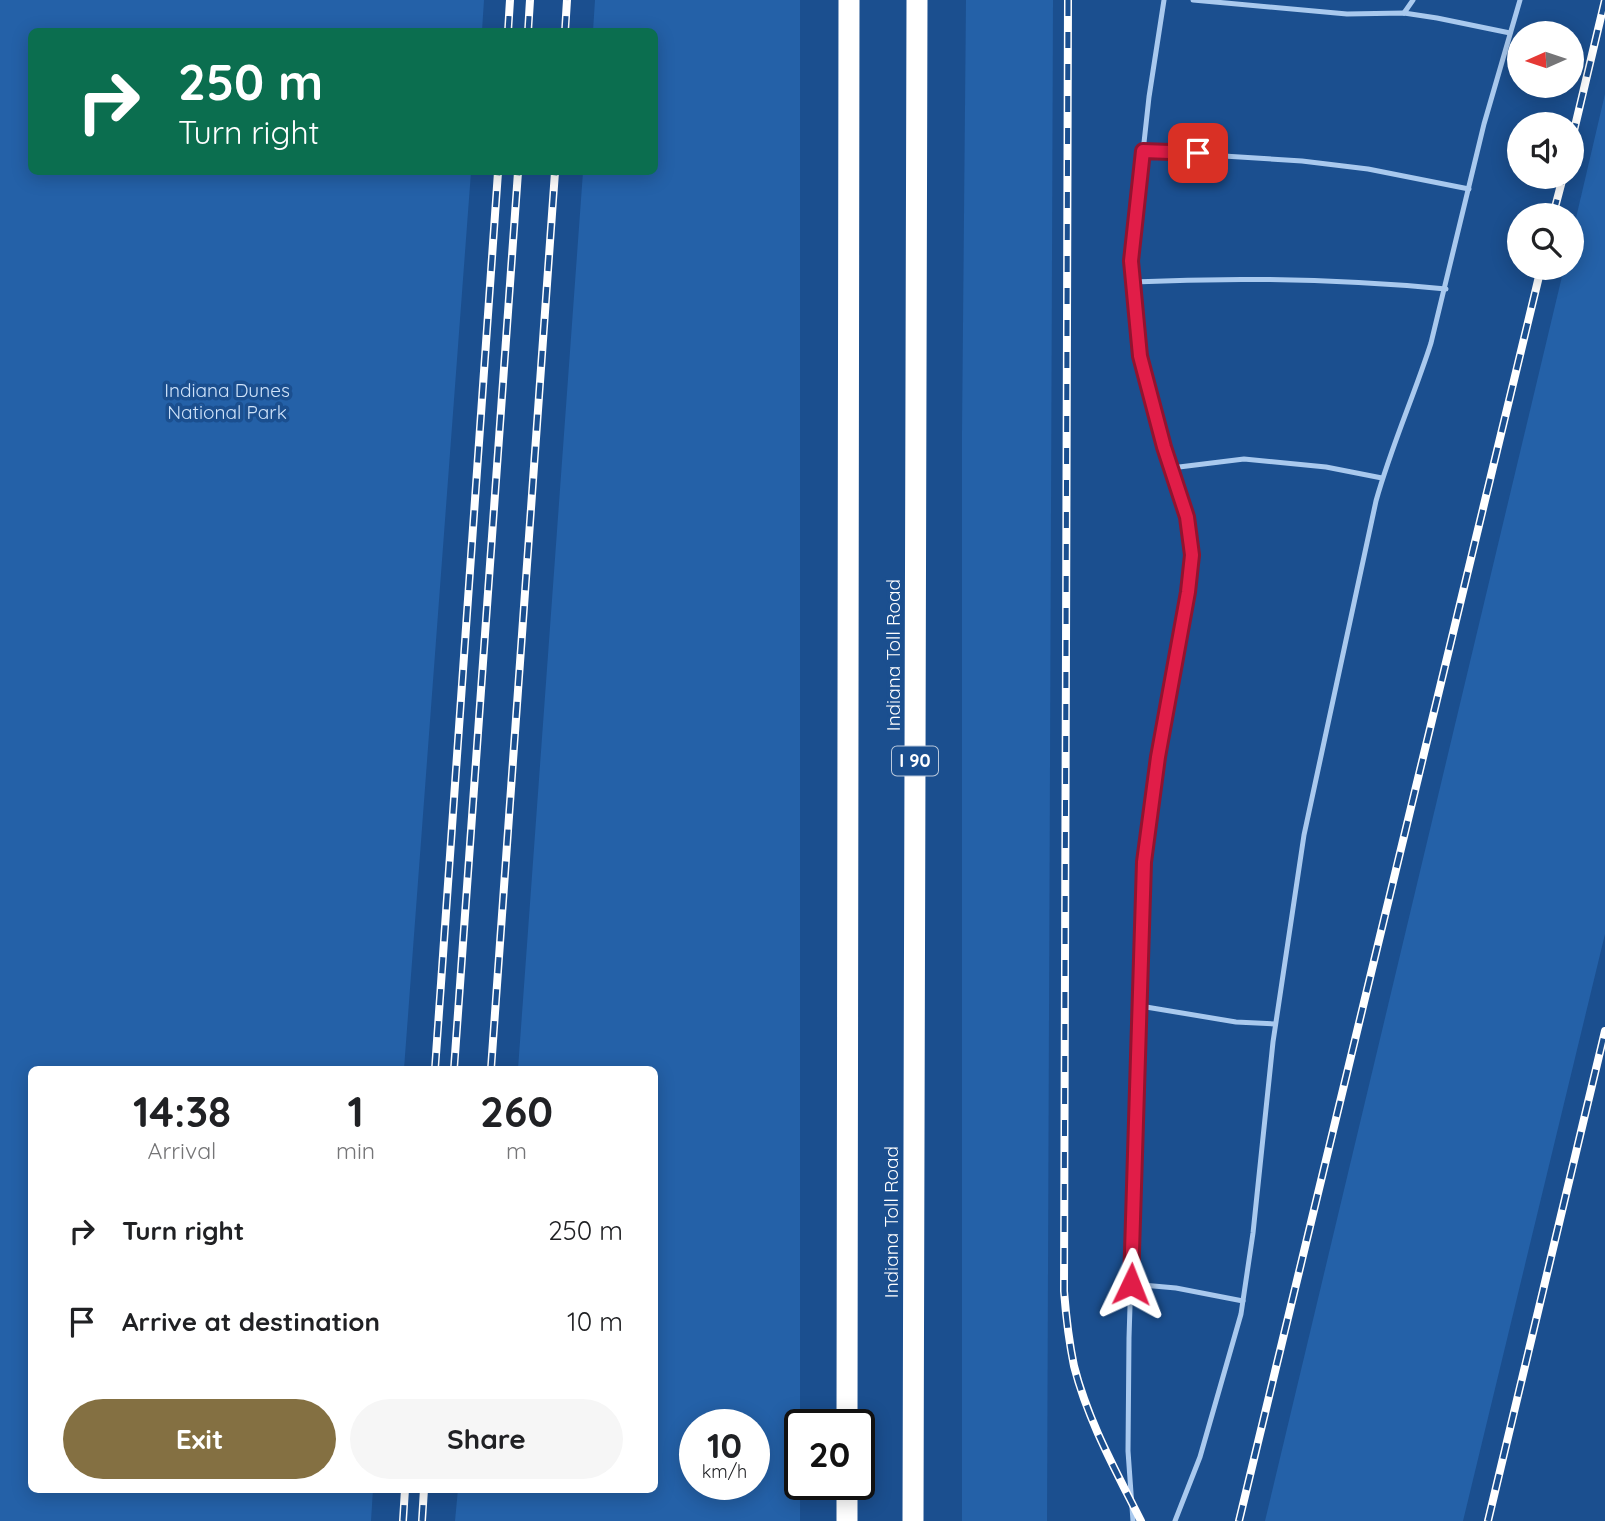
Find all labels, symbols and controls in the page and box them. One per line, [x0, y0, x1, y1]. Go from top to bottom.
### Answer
north arrow [1507, 21, 1584, 98]
map controls [1507, 21, 1584, 280]
text: 250 m [178, 51, 323, 112]
icon: right [63, 56, 154, 147]
text: Turn right [178, 112, 319, 152]
button: sound [1507, 112, 1584, 189]
pin [1168, 123, 1228, 183]
icon: arrive [1179, 134, 1217, 172]
button: search [1507, 203, 1584, 280]
park label: Indiana Dunes National Park [164, 378, 290, 424]
street label: Indiana Toll Road [881, 579, 905, 731]
road number: I 90 [892, 746, 938, 776]
text: 14:38 [133, 1085, 231, 1138]
text: 1 [347, 1085, 364, 1138]
text: 260 [480, 1085, 553, 1138]
text: Arrival [148, 1136, 216, 1165]
text: min [336, 1136, 375, 1165]
text: m [506, 1136, 527, 1165]
street label: Indiana Toll Road [879, 1146, 903, 1298]
icon: right [63, 1212, 101, 1250]
text: Turn right [122, 1214, 244, 1247]
text: 250 m [548, 1214, 623, 1247]
position arrow [1094, 1247, 1168, 1321]
icon: arrive [63, 1303, 101, 1341]
text: Arrive at destination [122, 1305, 380, 1338]
text: 10 m [567, 1305, 623, 1338]
button: Exit [63, 1399, 336, 1479]
button: Share [350, 1399, 623, 1479]
speed limit sign: 20 [784, 1409, 875, 1500]
text: 10 [707, 1423, 742, 1467]
text: km/h [702, 1460, 747, 1483]

